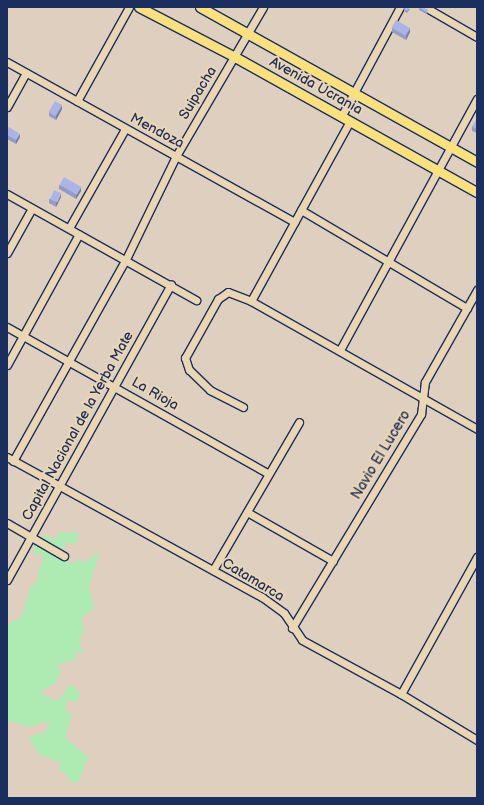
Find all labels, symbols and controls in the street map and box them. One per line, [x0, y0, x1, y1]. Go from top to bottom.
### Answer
street label: Avenida Ucrania [267, 54, 365, 118]
street label: Suipacha [176, 64, 220, 122]
street label: Mendoza [127, 110, 187, 152]
street label: Capital Nacional de la Yerba Mate [19, 328, 137, 524]
street label: La Rioja [129, 374, 181, 414]
street label: Navio El Lucero [348, 408, 414, 502]
street label: Catamarca [219, 555, 287, 605]

